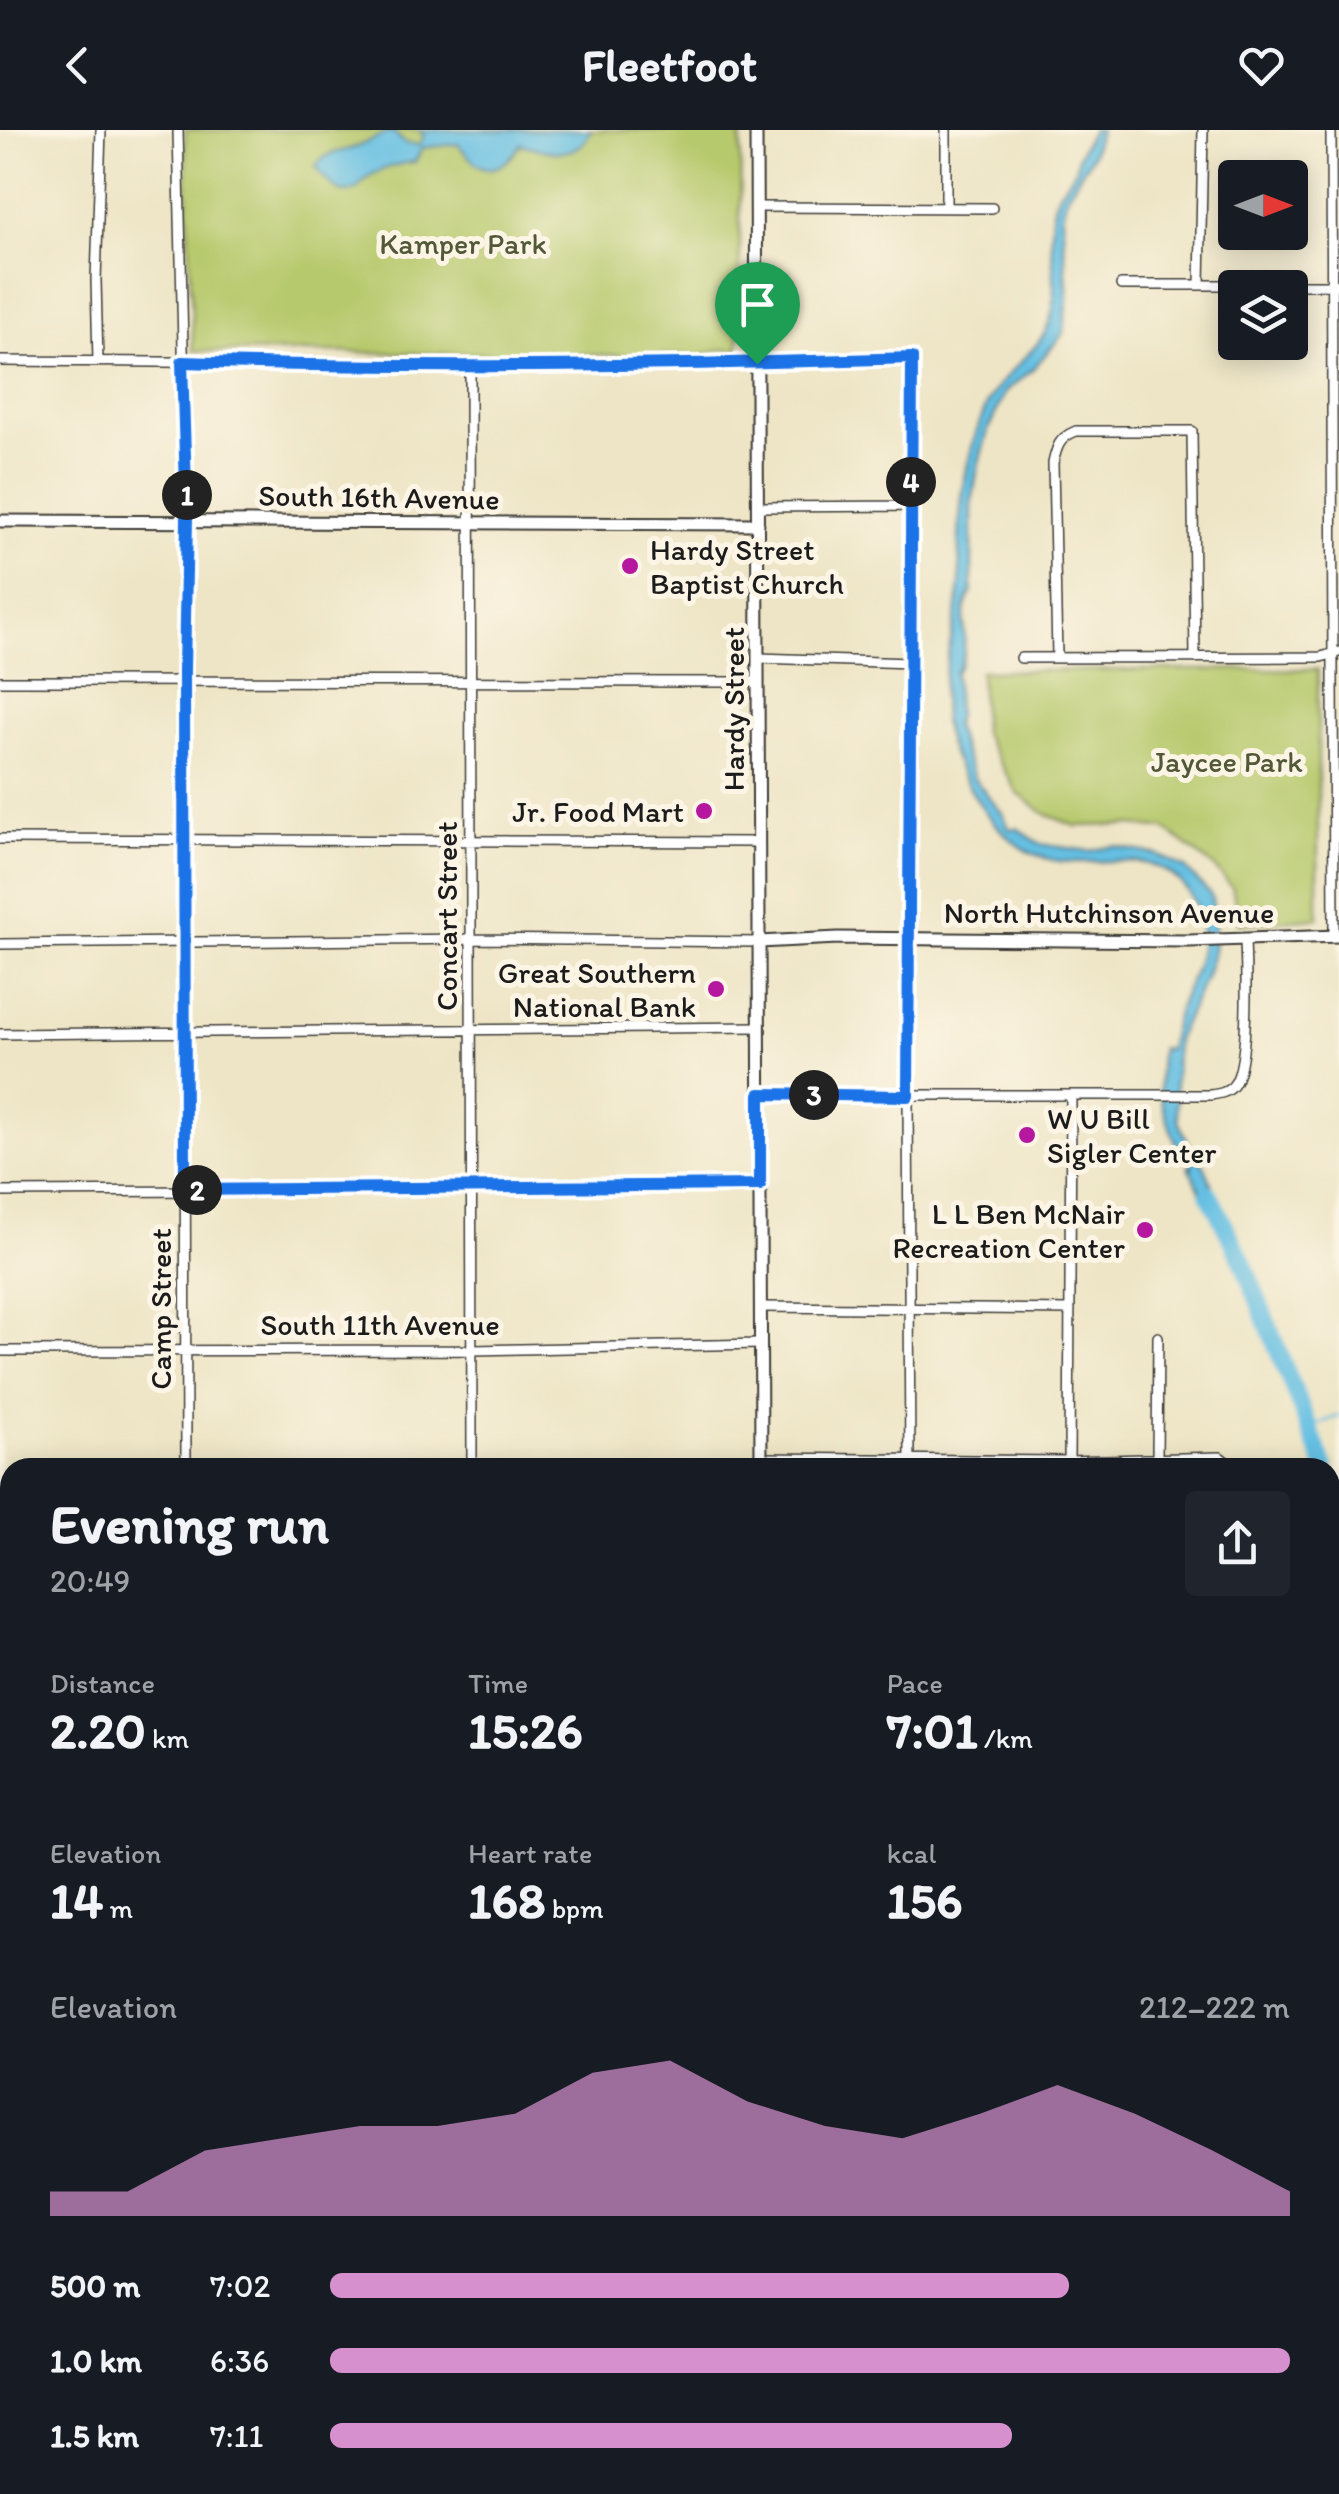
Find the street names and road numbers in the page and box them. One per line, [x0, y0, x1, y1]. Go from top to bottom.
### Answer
street label: South 16th Avenue [258, 476, 500, 518]
street label: Hardy Street [715, 627, 752, 791]
street label: Concart Street [428, 821, 465, 1011]
street label: North Hutchinson Avenue [944, 894, 1274, 931]
street label: Camp Street [142, 1228, 179, 1390]
street label: South 11th Avenue [260, 1306, 500, 1343]

